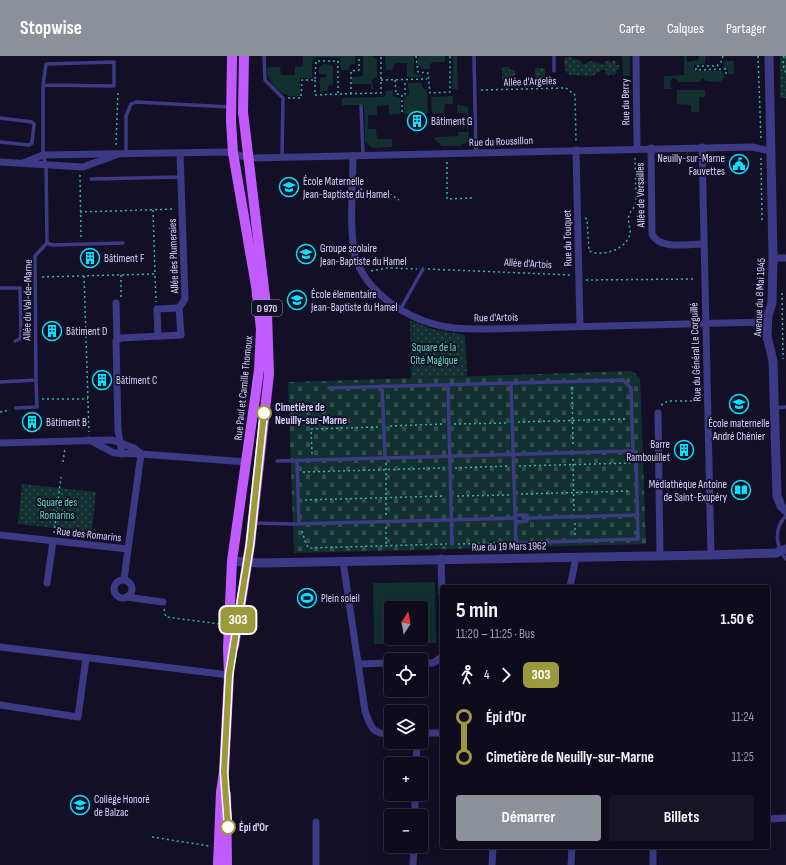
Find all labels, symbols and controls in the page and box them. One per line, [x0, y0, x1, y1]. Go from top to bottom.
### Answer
text: Stopwise [20, 17, 82, 40]
text: Carte [619, 20, 645, 37]
text: Calques [667, 20, 704, 37]
text: Partager [726, 20, 766, 37]
street label: Allée d'Argelès [502, 74, 557, 89]
street label: Rue du Berry [619, 78, 632, 125]
building icon: Bâtiment G [406, 110, 428, 132]
place label: Bâtiment G [431, 115, 472, 128]
street label: Rue du Roussillon [469, 134, 534, 149]
place label: Neuilly-sur-Marne Fauvettes [657, 152, 725, 178]
public building icon: Neuilly-sur-Marne Fauvettes [728, 153, 750, 175]
street label: Allée de Versailles [633, 162, 648, 229]
place label: École Maternelle Jean-Baptiste du Hamel [302, 175, 389, 201]
school or university icon: École Maternelle Jean-Baptiste du Hamel [278, 176, 300, 198]
street label: Rue du Touquet [560, 209, 574, 266]
street label: Allée des Plumeraies [166, 218, 181, 295]
place label: Groupe scolaire Jean-Baptiste du Hamel [319, 242, 406, 268]
school or university icon: Groupe scolaire Jean-Baptiste du Hamel [295, 243, 317, 265]
building icon: Bâtiment F [79, 247, 101, 269]
place label: Bâtiment F [104, 252, 144, 265]
street label: Allée d'Artois [503, 256, 552, 271]
street label: Avenue du 8 Mai 1945 [751, 257, 768, 338]
street label: Allée du Val-de-Marne [20, 259, 35, 342]
place label: École élementaire Jean-Baptiste du Hamel [310, 288, 397, 314]
school or university icon: École élementaire Jean-Baptiste du Hamel [286, 289, 308, 311]
road number: D 970 [252, 300, 282, 316]
street label: Rue du Général Le Corguillé [687, 302, 704, 402]
street label: Rue d'Artois [474, 311, 518, 324]
building icon: Bâtiment D [41, 320, 63, 342]
place label: Bâtiment D [66, 325, 107, 338]
street label: Rue Paul et Camille Thomoux [232, 335, 255, 441]
park label: Square de la Cité Magique [410, 341, 458, 367]
building icon: Bâtiment C [91, 369, 113, 391]
place label: Bâtiment C [116, 374, 157, 387]
school or university icon: École maternelle André Chénier [728, 393, 750, 415]
place label: Cimetière de Neuilly-sur-Marne [275, 401, 347, 427]
marker: Cimetière de Neuilly-sur-Marne [256, 405, 272, 421]
building icon: Bâtiment B [21, 411, 43, 433]
place label: Bâtiment B [46, 416, 87, 429]
place label: École maternelle André Chénier [708, 417, 770, 443]
place label: Barre Rambouillet [626, 438, 671, 464]
building icon: Barre Rambouillet [673, 439, 695, 461]
place label: Médiathèque Antoine de Saint-Exupéry [649, 478, 728, 504]
library icon: Médiathèque Antoine de Saint-Exupéry [730, 479, 752, 501]
park label: Square des Romarins [37, 496, 77, 522]
street label: Rue des Romarins [56, 525, 122, 544]
street label: Rue du 19 Mars 1962 [471, 539, 547, 554]
sports icon: Plein soleil [296, 587, 318, 609]
place label: Plein soleil [321, 592, 360, 605]
text: 5 min [456, 597, 498, 624]
north arrow [384, 601, 428, 645]
map controls [384, 601, 428, 853]
line badge: 303 [215, 607, 261, 633]
text: 1.50 € [721, 610, 754, 629]
text: 303 [228, 611, 248, 628]
text: 11:20 – 11:25 · Bus [456, 626, 535, 642]
button: locate [384, 653, 428, 697]
icon: walk [456, 664, 478, 686]
icon: forward [495, 664, 517, 686]
text: 303 [531, 666, 551, 683]
text: 4 [484, 667, 489, 683]
button: layers [384, 705, 428, 749]
text: Épi d'Or [486, 708, 526, 727]
text: 11:24 [732, 709, 754, 725]
text: Cimetière de Neuilly-sur-Marne [486, 748, 654, 767]
text: 11:25 [732, 749, 754, 765]
button: + [384, 757, 428, 801]
place label: Collège Honoré de Balzac [94, 793, 150, 819]
school or university icon: Collège Honoré de Balzac [69, 794, 91, 816]
button: Démarrer [456, 795, 601, 841]
button: Billets [609, 795, 754, 841]
button: − [384, 809, 428, 853]
marker: Épi d'Or [220, 819, 236, 835]
place label: Épi d'Or [239, 821, 269, 834]

